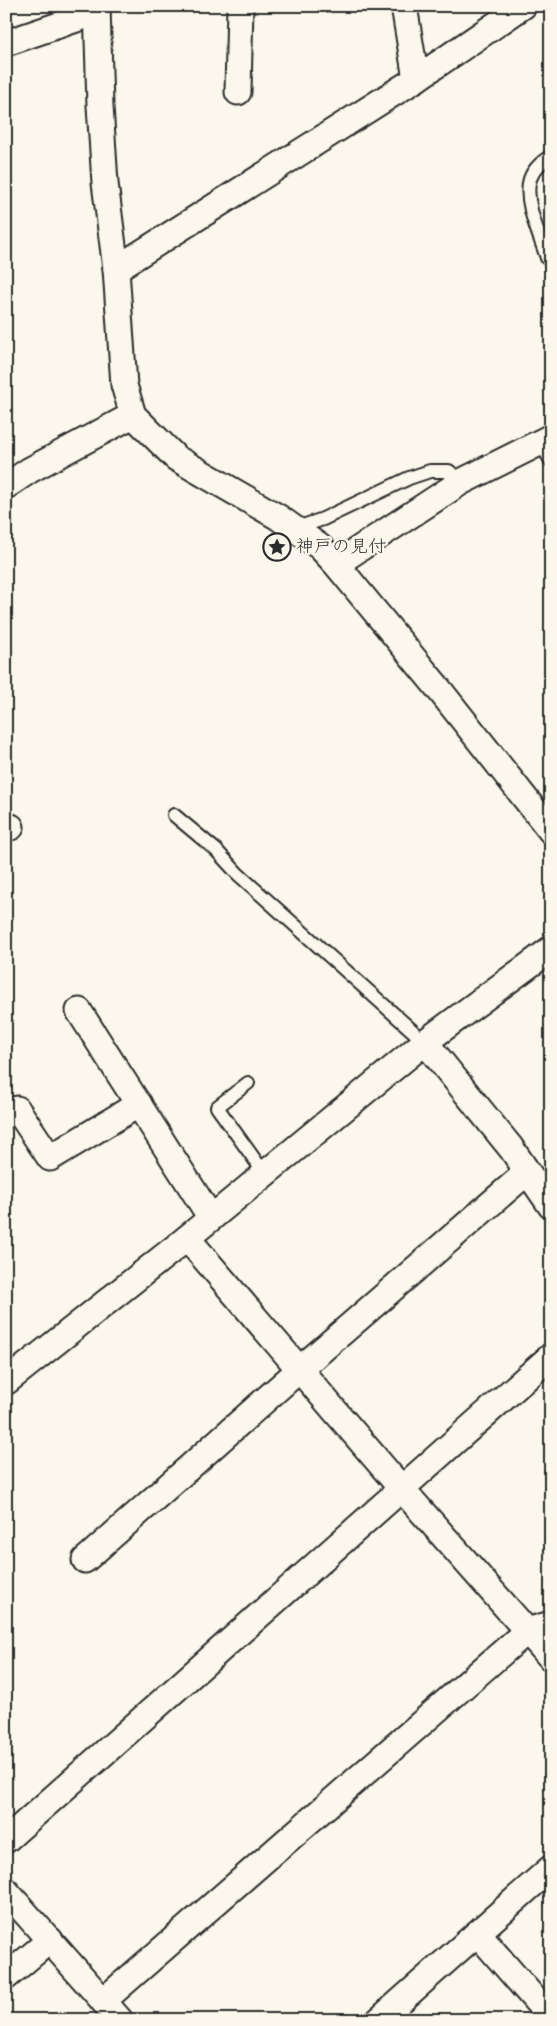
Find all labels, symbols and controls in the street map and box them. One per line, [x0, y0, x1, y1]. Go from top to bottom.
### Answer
place icon: 神戸の見付 [262, 532, 292, 562]
place label: 神戸の見付 [296, 533, 386, 562]

